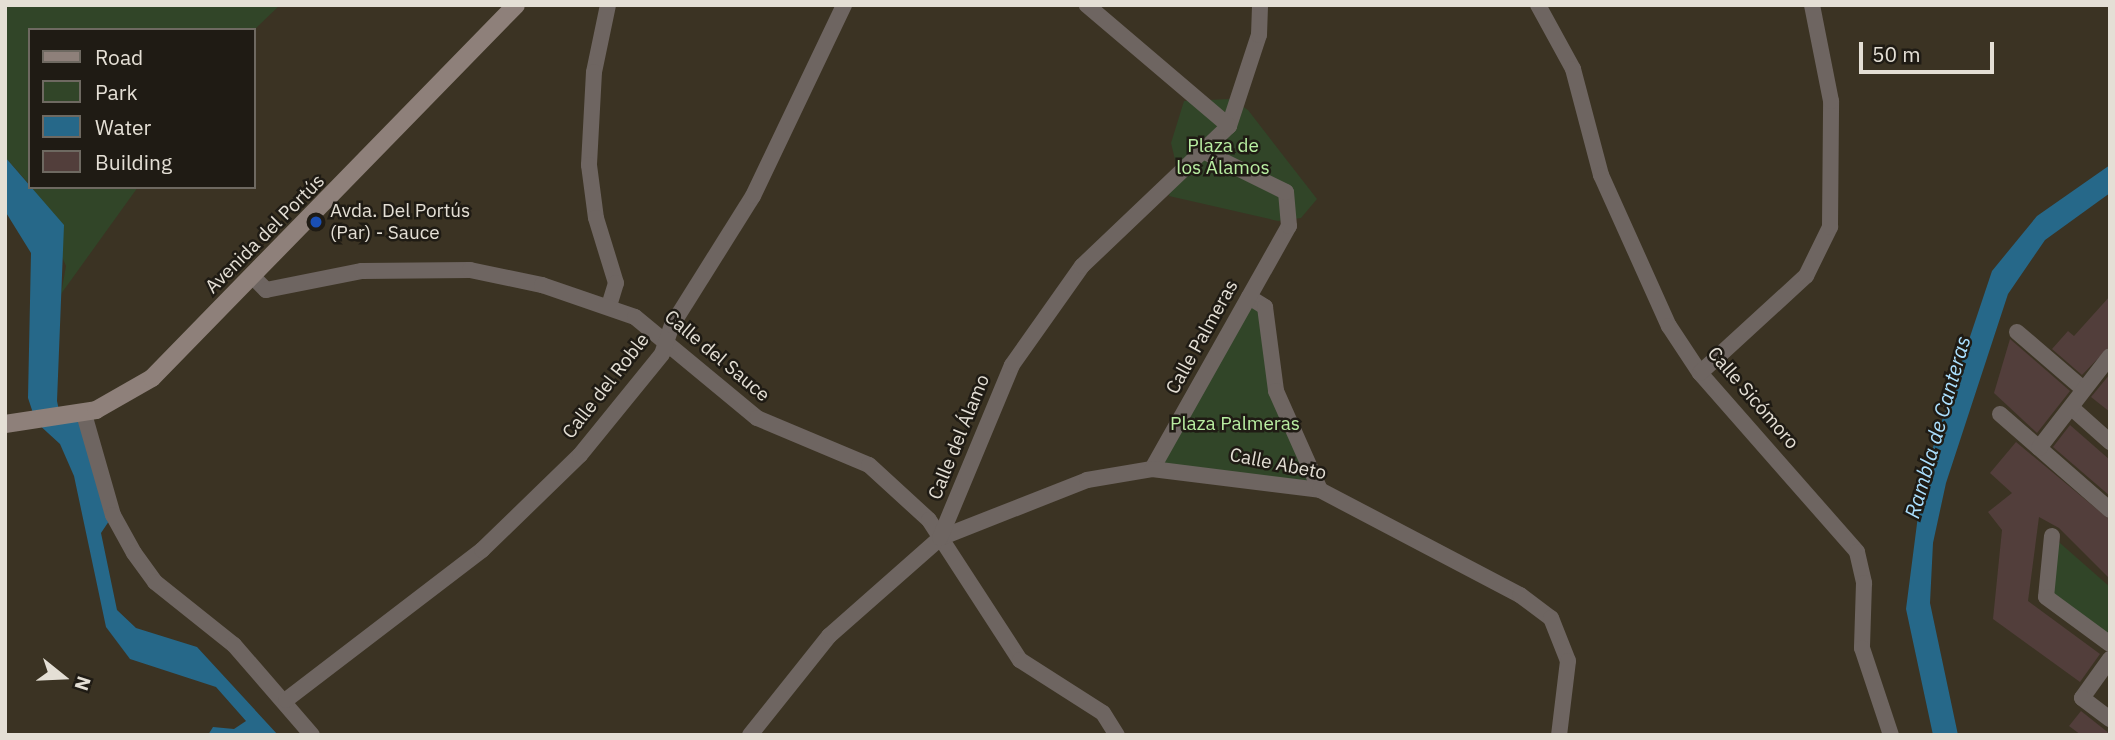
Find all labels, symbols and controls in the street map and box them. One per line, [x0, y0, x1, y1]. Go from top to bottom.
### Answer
legend [28, 28, 256, 189]
scale bar [1863, 28, 1998, 72]
text: 50 m [1872, 40, 1921, 68]
text: Road [95, 43, 143, 71]
text: Park [95, 78, 138, 106]
text: Water [95, 113, 151, 141]
park label: Plaza de los Álamos [1176, 135, 1270, 179]
text: Building [95, 148, 172, 176]
street label: Avenida del Portús [201, 170, 329, 298]
place label: Avda. Del Portús (Par) - Sauce [330, 200, 470, 244]
marker: Avda. Del Portús (Par) - Sauce [308, 214, 324, 230]
street label: Calle Palmeras [1161, 276, 1243, 398]
street label: Calle del Sauce [660, 305, 774, 407]
street label: Calle del Roble [558, 329, 654, 443]
water label: Rambla de Canteras [1899, 333, 1975, 521]
street label: Calle Sicómoro [1703, 342, 1803, 454]
street label: Calle del Álamo [924, 371, 994, 503]
park label: Plaza Palmeras [1170, 413, 1300, 435]
street label: Calle Abeto [1228, 443, 1328, 485]
north arrow [28, 642, 98, 712]
text: N [69, 673, 97, 694]

